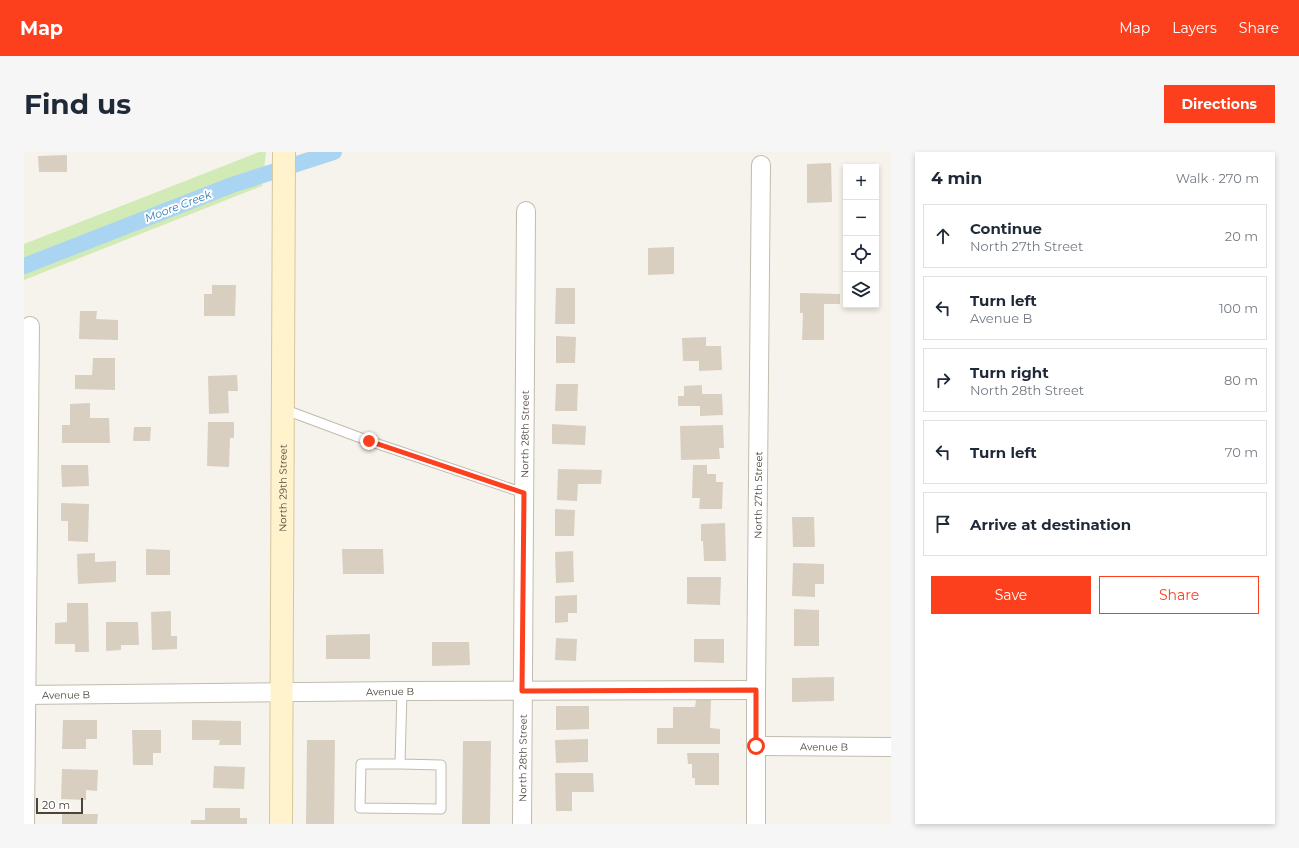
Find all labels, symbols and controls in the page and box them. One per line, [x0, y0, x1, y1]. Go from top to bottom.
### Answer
text: Map [20, 17, 63, 40]
text: Map [1119, 19, 1150, 37]
text: Layers [1172, 19, 1217, 37]
text: Share [1239, 19, 1279, 37]
button: Directions [1164, 85, 1275, 123]
text: Find us [24, 87, 131, 121]
map controls [843, 164, 879, 308]
button: + [843, 164, 879, 200]
text: 4 min [931, 168, 982, 188]
text: Walk · 270 m [1176, 170, 1259, 186]
water label: Moore Creek [143, 187, 214, 225]
button: − [843, 200, 879, 236]
text: Continue [970, 219, 1042, 238]
icon: ahead [932, 225, 954, 247]
text: 20 m [1225, 228, 1258, 244]
button: locate [843, 236, 879, 272]
text: North 27th Street [970, 238, 1083, 254]
button: layers [843, 272, 879, 308]
text: Turn left [970, 291, 1037, 310]
icon: left [932, 297, 954, 319]
text: 100 m [1219, 300, 1258, 316]
text: Avenue B [970, 310, 1032, 326]
text: Turn right [970, 363, 1049, 382]
icon: right [932, 369, 954, 391]
text: 80 m [1224, 372, 1258, 388]
text: North 28th Street [970, 382, 1084, 398]
street label: North 28th Street [518, 390, 531, 478]
route end [360, 432, 378, 450]
icon: left [932, 441, 954, 463]
text: Turn left [970, 443, 1037, 462]
street label: North 29th Street [276, 444, 289, 532]
text: 70 m [1225, 444, 1258, 460]
street label: North 27th Street [751, 451, 765, 539]
icon: arrive [932, 513, 954, 535]
text: Arrive at destination [970, 515, 1131, 534]
button: Save [931, 576, 1091, 614]
button: Share [1099, 576, 1259, 614]
street label: Avenue B [366, 684, 414, 698]
street label: Avenue B [42, 688, 90, 701]
street label: North 28th Street [516, 714, 529, 802]
route start [747, 737, 765, 755]
street label: Avenue B [800, 740, 848, 753]
scale bar [36, 796, 83, 815]
text: 20 m [42, 798, 70, 812]

